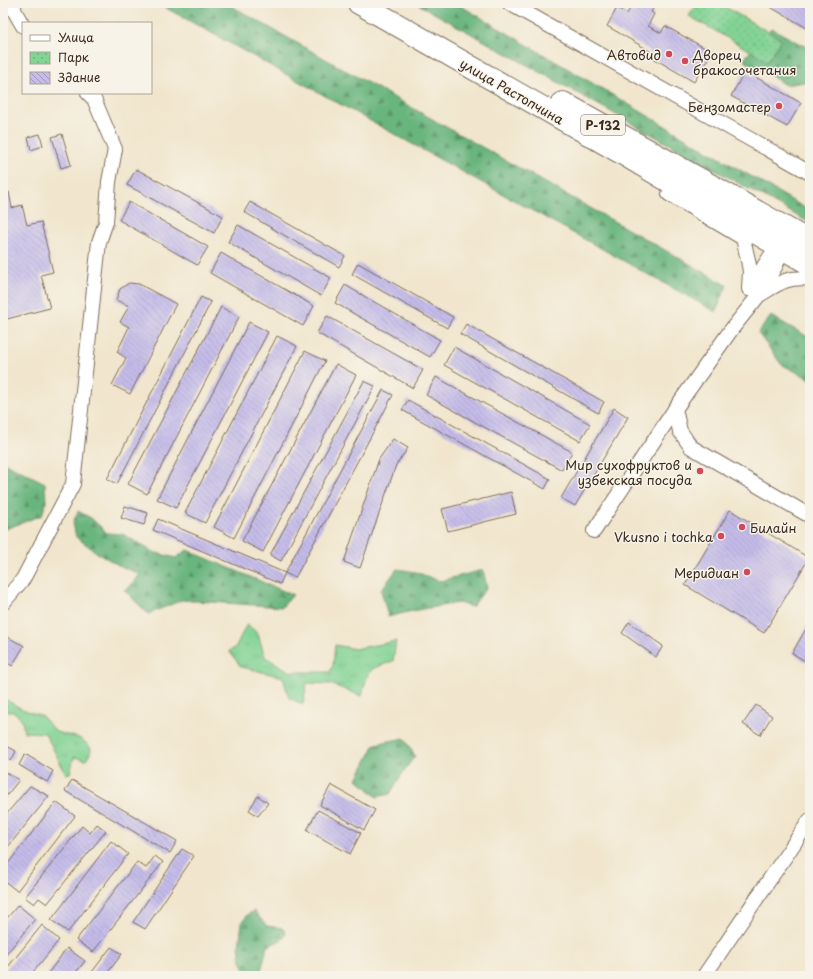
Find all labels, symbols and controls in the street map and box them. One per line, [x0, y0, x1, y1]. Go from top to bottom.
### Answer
legend [22, 22, 152, 94]
text: Улица [58, 28, 94, 46]
place label: Автовид [607, 45, 661, 64]
place label: Дворец бракосочетания [692, 45, 797, 79]
text: Парк [58, 48, 90, 66]
marker: Автовид [664, 49, 674, 59]
street label: улица Растопчина [456, 53, 568, 129]
marker: Дворец бракосочетания [680, 56, 690, 66]
text: Здание [58, 68, 100, 86]
place label: Бензомастер [688, 97, 771, 116]
marker: Бензомастер [774, 101, 784, 111]
road number: Р-132 [581, 115, 625, 135]
place label: Мир сухофруктов и узбекская посуда [565, 455, 693, 489]
marker: Мир сухофруктов и узбекская посуда [695, 466, 705, 476]
place label: Билайн [750, 518, 797, 537]
marker: Билайн [737, 522, 747, 532]
place label: Vkusno i tochka [614, 527, 714, 546]
marker: Vkusno i tochka [716, 531, 726, 541]
place label: Меридиан [674, 563, 739, 582]
marker: Меридиан [742, 567, 752, 577]

